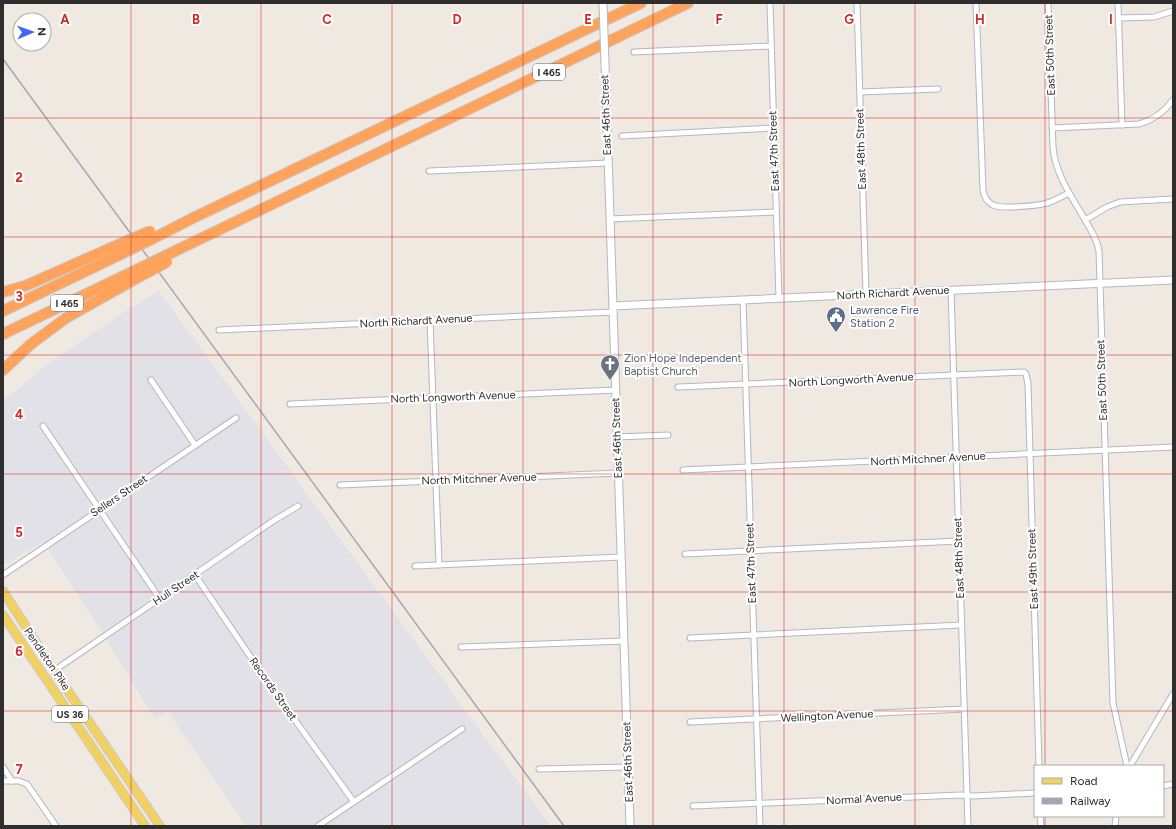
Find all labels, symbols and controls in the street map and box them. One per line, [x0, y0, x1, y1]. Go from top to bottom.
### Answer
north arrow [12, 12, 52, 52]
text: A [60, 12, 70, 27]
text: B [192, 12, 200, 27]
text: C [322, 12, 332, 27]
text: D [452, 12, 462, 27]
text: E [584, 12, 592, 27]
text: F [715, 12, 723, 27]
text: G [844, 12, 854, 27]
text: H [975, 12, 985, 27]
text: I [1109, 12, 1113, 27]
street label: East 50th Street [1042, 14, 1058, 96]
text: N [35, 27, 48, 36]
road number: I 465 [533, 64, 565, 80]
street label: East 46th Street [598, 74, 614, 156]
street label: East 48th Street [853, 108, 869, 190]
street label: East 47th Street [766, 110, 782, 192]
text: 2 [15, 170, 23, 185]
street label: North Richardt Avenue [836, 284, 950, 302]
text: 3 [15, 289, 23, 304]
road number: I 465 [51, 295, 83, 311]
place label: Lawrence Fire Station 2 [850, 304, 919, 330]
public building icon: Lawrence Fire Station 2 [825, 305, 847, 333]
street label: North Richardt Avenue [359, 312, 473, 330]
street label: East 50th Street [1094, 339, 1110, 421]
place label: Zion Hope Independent Baptist Church [624, 352, 742, 378]
church icon: Zion Hope Independent Baptist Church [599, 353, 621, 381]
street label: North Longworth Avenue [788, 370, 914, 390]
street label: North Longworth Avenue [390, 388, 516, 406]
street label: East 46th Street [609, 397, 625, 479]
text: 4 [15, 407, 23, 422]
street label: North Mitchner Avenue [870, 449, 986, 469]
street label: North Mitchner Avenue [421, 470, 537, 488]
street label: Sellers Street [88, 472, 150, 520]
street label: East 48th Street [951, 517, 967, 599]
street label: East 47th Street [743, 522, 759, 604]
text: 5 [15, 525, 23, 540]
street label: East 49th Street [1025, 528, 1041, 610]
street label: Hull Street [150, 568, 202, 608]
street label: Pendleton Pike [21, 625, 73, 693]
text: 6 [15, 644, 23, 659]
street label: Records Street [246, 655, 300, 723]
road number: US 36 [52, 706, 88, 722]
street label: Wellington Avenue [780, 707, 874, 725]
street label: East 46th Street [620, 721, 636, 803]
text: 7 [15, 762, 23, 777]
legend [1034, 765, 1164, 817]
text: Road [1070, 774, 1098, 788]
street label: Normal Avenue [826, 791, 902, 807]
text: Railway [1070, 794, 1111, 808]

